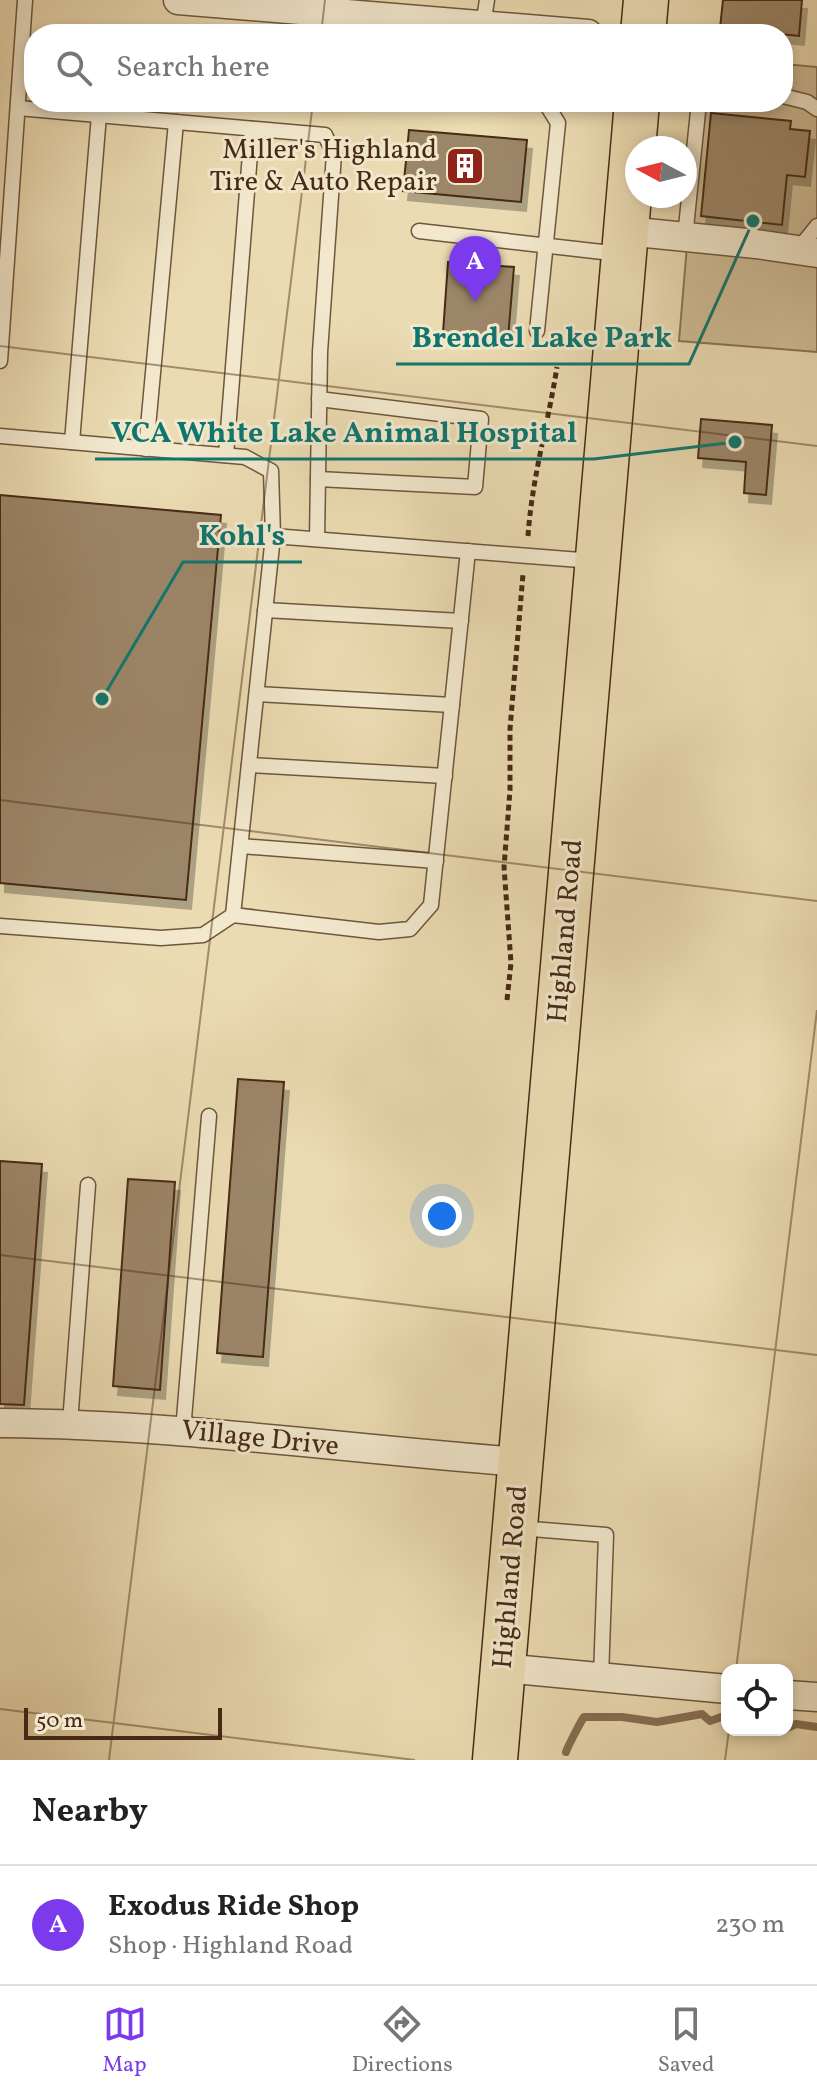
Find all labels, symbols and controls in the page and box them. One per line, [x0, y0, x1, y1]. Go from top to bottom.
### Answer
search box [24, 24, 793, 112]
icon: search [52, 46, 96, 90]
text: Search here [116, 47, 270, 89]
place label: Miller's Highland Tire & Auto Repair [210, 131, 437, 202]
north arrow [625, 136, 697, 208]
building icon: Miller's Highland Tire & Auto Repair [444, 145, 486, 187]
pin: A [449, 236, 501, 302]
callout: Brendel Lake Park [396, 310, 689, 364]
text: Brendel Lake Park [412, 318, 672, 360]
callout: VCA White Lake Animal Hospital [95, 405, 594, 459]
text: VCA White Lake Animal Hospital [111, 413, 577, 455]
callout: Kohl's [183, 508, 302, 562]
text: Kohl's [199, 516, 285, 558]
street label: Highland Road [539, 838, 593, 1024]
your location [422, 1196, 462, 1236]
street label: Village Drive [179, 1411, 341, 1467]
street label: Highland Road [484, 1484, 538, 1670]
map controls [721, 1664, 793, 1736]
button: locate [721, 1664, 793, 1736]
scale bar [24, 1704, 222, 1740]
text: 50 m [36, 1706, 83, 1737]
text: Nearby [32, 1789, 148, 1836]
text: Exodus Ride Shop [108, 1886, 359, 1928]
text: A [49, 1907, 67, 1943]
text: 230 m [715, 1907, 785, 1943]
text: Shop · Highland Road [108, 1928, 353, 1964]
tab: Map [103, 2002, 147, 2081]
tab: Directions [352, 2002, 453, 2081]
tab: Saved [658, 2002, 714, 2081]

